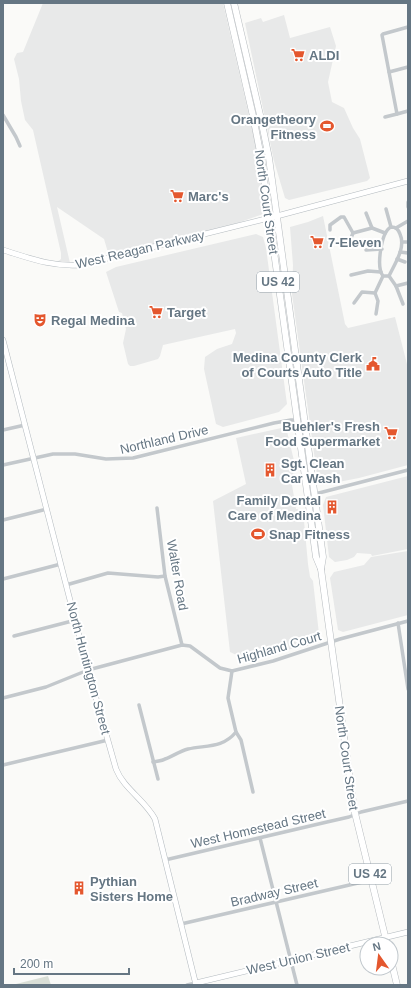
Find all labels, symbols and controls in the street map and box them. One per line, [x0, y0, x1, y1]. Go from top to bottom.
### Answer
supermarket icon: ALDI [290, 47, 306, 63]
place label: ALDI [309, 48, 339, 63]
place label: Orangetheory Fitness [231, 112, 317, 142]
sports icon: Orangetheory Fitness [319, 118, 335, 134]
street label: North Court Street [252, 149, 281, 256]
supermarket icon: Marc's [169, 188, 185, 204]
place label: Marc's [188, 189, 229, 204]
street label: West Reagan Parkway [74, 227, 207, 272]
supermarket icon: 7-Eleven [309, 234, 325, 250]
place label: 7-Eleven [328, 235, 382, 250]
road number: US 42 [257, 272, 299, 292]
supermarket icon: Target [148, 304, 164, 320]
place label: Target [167, 305, 206, 320]
theatre icon: Regal Medina [32, 312, 48, 328]
place label: Regal Medina [51, 313, 136, 328]
place label: Medina County Clerk of Courts Auto Title [233, 350, 363, 380]
public building icon: Medina County Clerk of Courts Auto Title [365, 356, 381, 372]
place label: Buehler's Fresh Food Supermarket [265, 419, 381, 449]
street label: Northland Drive [118, 422, 210, 457]
supermarket icon: Buehler's Fresh Food Supermarket [383, 425, 399, 441]
place label: Sgt. Clean Car Wash [281, 456, 345, 486]
building icon: Sgt. Clean Car Wash [262, 462, 278, 478]
place label: Family Dental Care of Medina [228, 493, 322, 523]
building icon: Family Dental Care of Medina [324, 499, 340, 515]
sports icon: Snap Fitness [250, 526, 266, 542]
place label: Snap Fitness [269, 527, 350, 542]
street label: Walter Road [164, 538, 191, 612]
street label: North Huntington Street [64, 600, 114, 736]
street label: Highland Court [235, 628, 323, 667]
street label: North Court Street [332, 705, 361, 812]
street label: West Homestead Street [189, 806, 327, 851]
road number: US 42 [349, 864, 391, 884]
place label: Pythian Sisters Home [90, 874, 173, 904]
street label: Bradway Street [229, 875, 319, 910]
building icon: Pythian Sisters Home [71, 880, 87, 896]
north arrow [359, 936, 399, 976]
street label: West Union Street [245, 939, 351, 978]
text: N [371, 940, 382, 953]
scale bar [14, 950, 129, 976]
text: 200 m [20, 957, 53, 971]

